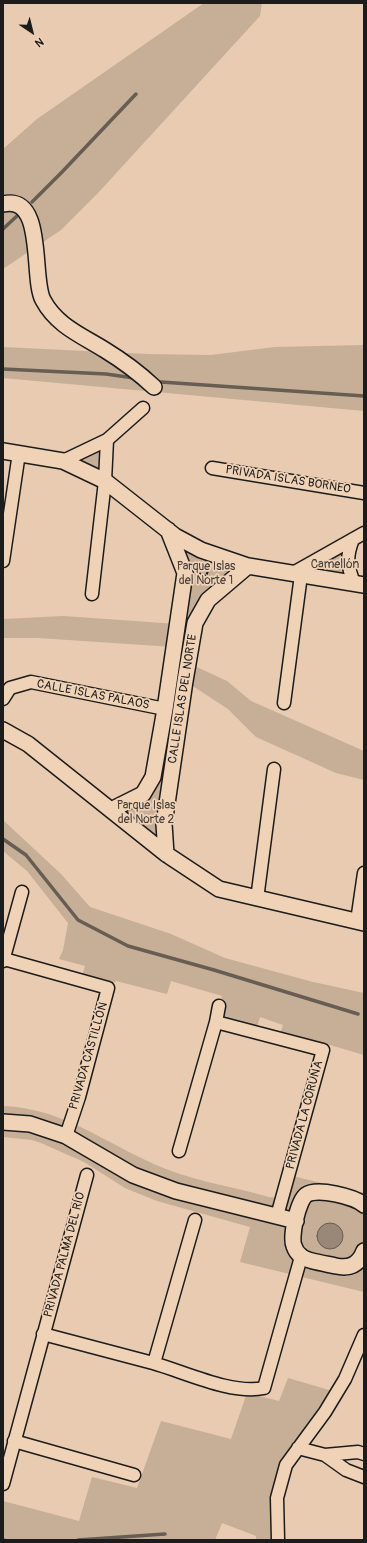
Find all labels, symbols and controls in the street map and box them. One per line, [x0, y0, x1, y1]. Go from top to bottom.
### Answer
north arrow [12, 12, 52, 52]
text: N [32, 35, 46, 50]
street label: PRIVADA ISLAS BORNEO [224, 463, 352, 497]
park label: Camellón [311, 558, 359, 572]
park label: Parque Islas del Norte 1 [177, 560, 235, 588]
street label: CALLE ISLAS DEL NORTE [166, 633, 200, 765]
street label: CALLE ISLAS PALAOS [35, 677, 151, 713]
park label: Parque Islas del Norte 2 [117, 799, 175, 827]
street label: PRIVADA CASTILLÓN [67, 1001, 111, 1111]
street label: PRIVADA LA CORUÑA [284, 1059, 326, 1171]
street label: PRIVADA PALMA DEL RÍO [41, 1191, 89, 1319]

